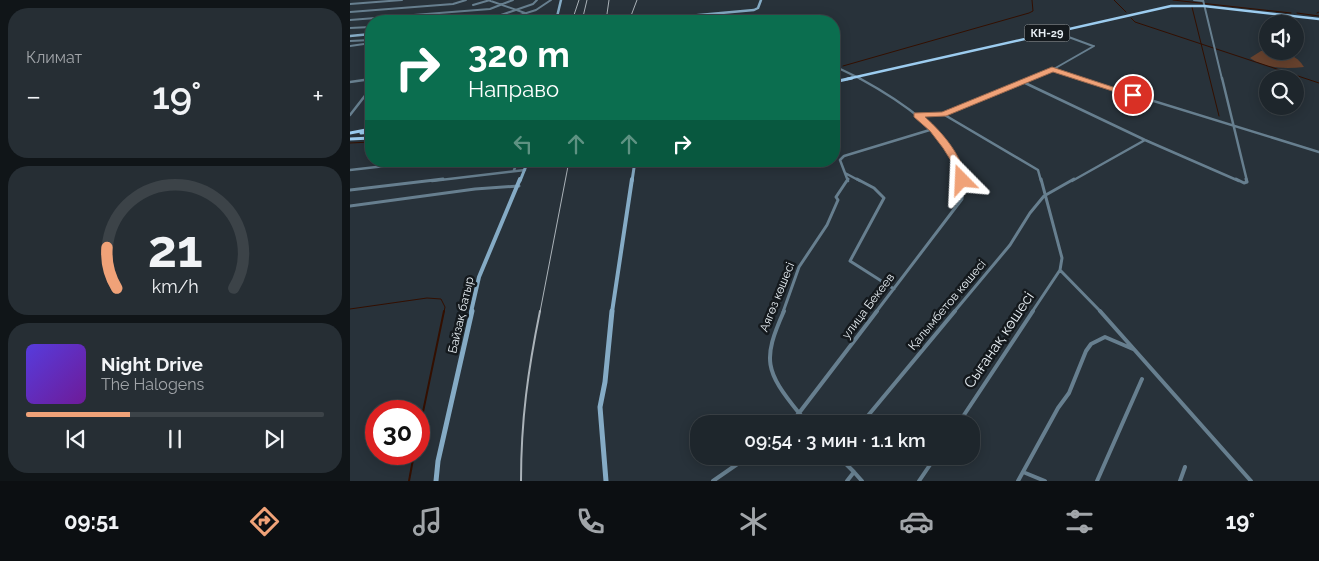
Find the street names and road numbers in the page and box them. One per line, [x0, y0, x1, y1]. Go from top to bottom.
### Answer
road number: КН-29 [1024, 24, 1070, 42]
street label: Қалымбетов көшесі [905, 257, 989, 353]
street label: Аягөз көшесі [757, 260, 797, 334]
street label: улица Бекеев [839, 271, 897, 341]
street label: Байзақ батыр [445, 275, 477, 355]
street label: Сығанақ көшесі [960, 288, 1038, 392]

